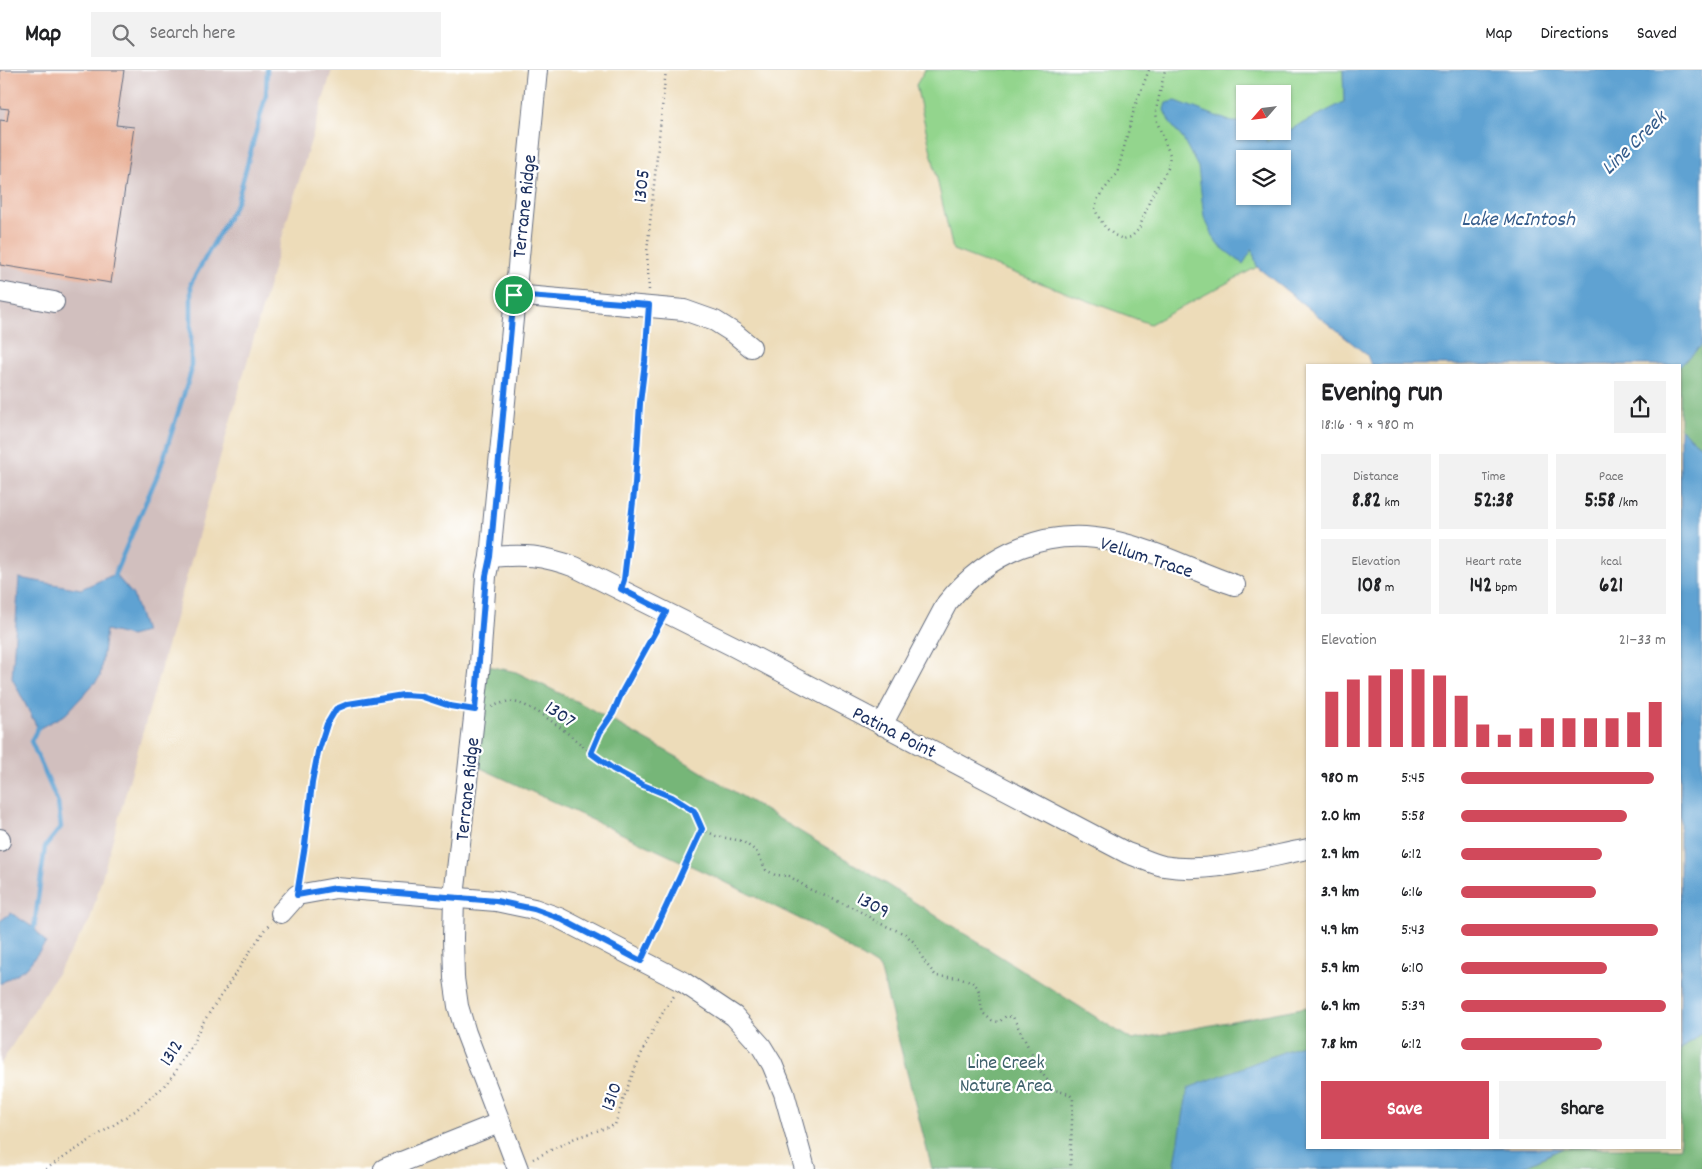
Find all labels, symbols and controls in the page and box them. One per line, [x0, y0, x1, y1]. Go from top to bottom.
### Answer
search box [91, 12, 441, 57]
text: Map [25, 18, 61, 52]
icon: search [109, 21, 137, 49]
text: Search here [149, 21, 235, 48]
text: Map [1485, 22, 1512, 47]
text: Directions [1540, 22, 1609, 47]
text: Saved [1637, 22, 1677, 47]
north arrow [1236, 85, 1291, 140]
map controls [1236, 85, 1291, 205]
water label: Line Creek [1595, 103, 1677, 183]
button: layers [1236, 150, 1291, 205]
street label: Terrane Ridge [507, 153, 545, 259]
street label: 1305 [627, 168, 659, 204]
water label: Lake McIntosh [1461, 206, 1576, 236]
pin [493, 274, 535, 316]
icon: arrive [500, 281, 528, 309]
text: Evening run [1321, 375, 1443, 415]
button: share [1614, 381, 1666, 433]
text: 18:16 · 9 × 980 m [1321, 414, 1414, 437]
text: Distance [1353, 467, 1399, 487]
text: Time [1482, 467, 1505, 487]
text: Pace [1599, 467, 1624, 487]
text: 8.82 [1352, 487, 1381, 517]
text: 52:38 [1473, 487, 1514, 517]
text: 5:58 [1584, 487, 1616, 517]
text: km [1381, 493, 1400, 513]
text: /km [1616, 493, 1638, 513]
street label: Vellum Trace [1096, 531, 1196, 587]
text: Elevation [1351, 552, 1400, 572]
text: Heart rate [1465, 552, 1522, 572]
text: kcal [1601, 552, 1622, 572]
text: 108 [1357, 572, 1382, 602]
text: 142 [1470, 572, 1492, 602]
text: 621 [1599, 572, 1623, 602]
text: m [1382, 578, 1394, 598]
text: bpm [1492, 578, 1517, 598]
text: Elevation [1321, 629, 1377, 652]
text: 21–33 m [1619, 629, 1666, 652]
street label: 1307 [538, 695, 580, 736]
street label: Patina Point [847, 701, 941, 767]
street label: Terrane Ridge [450, 736, 488, 842]
text: 980 m [1321, 767, 1358, 790]
text: 5:45 [1401, 767, 1425, 790]
text: 2.0 km [1321, 805, 1361, 828]
text: 5:58 [1401, 805, 1425, 828]
text: 2.9 km [1321, 843, 1359, 866]
text: 6:12 [1401, 843, 1422, 866]
text: 3.9 km [1321, 881, 1359, 904]
text: 6:16 [1401, 881, 1423, 904]
street label: 1309 [851, 886, 894, 927]
text: 4.9 km [1321, 919, 1359, 942]
text: 5:43 [1401, 919, 1425, 942]
text: 5.9 km [1321, 957, 1360, 980]
text: 6:10 [1401, 957, 1424, 980]
text: 6.9 km [1321, 995, 1360, 1018]
text: 5:39 [1401, 995, 1426, 1018]
text: 7.8 km [1321, 1033, 1357, 1056]
text: 6:12 [1401, 1033, 1422, 1056]
street label: 1312 [154, 1035, 191, 1072]
park label: Line Creek Nature Area [960, 1050, 1053, 1101]
street label: 1310 [595, 1079, 631, 1115]
button: Save [1321, 1081, 1489, 1139]
button: Share [1499, 1081, 1666, 1139]

